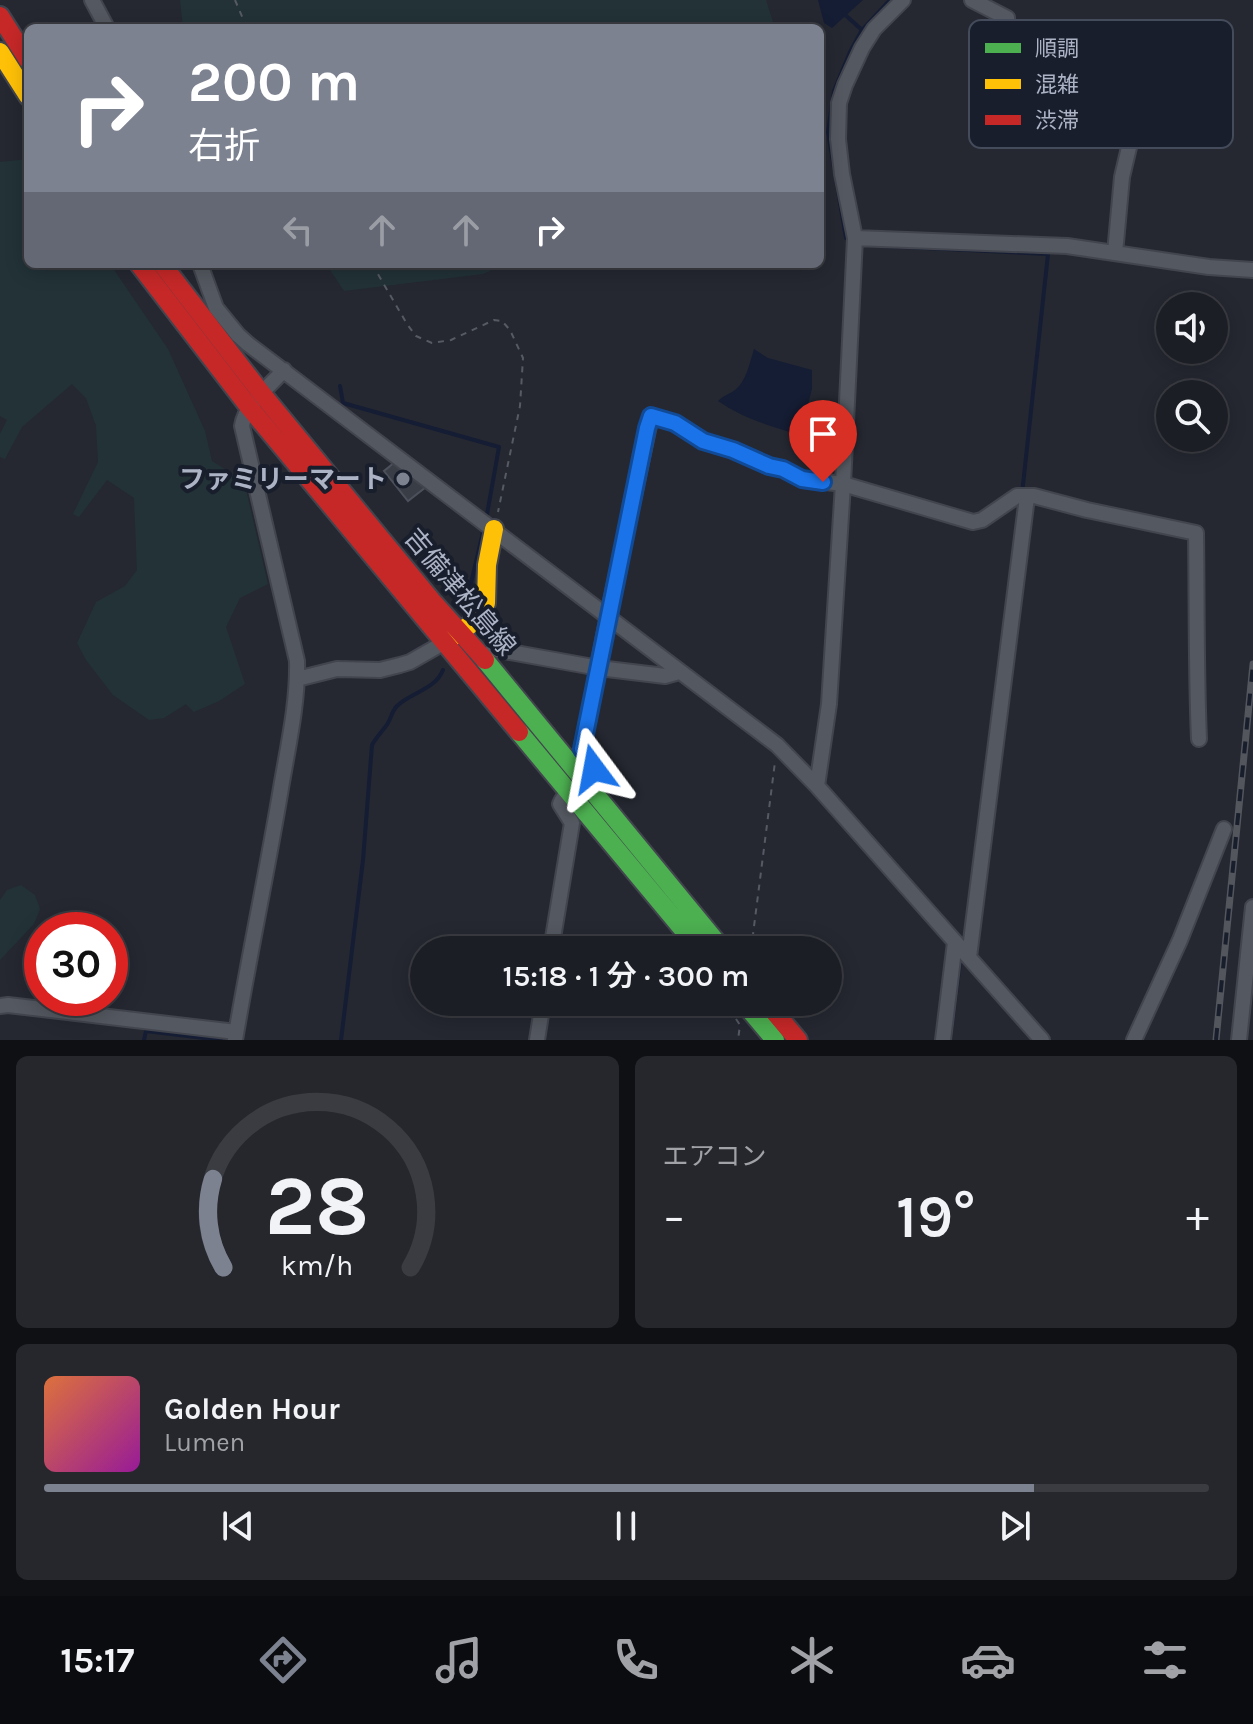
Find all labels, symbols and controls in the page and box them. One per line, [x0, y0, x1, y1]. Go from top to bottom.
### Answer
legend [969, 20, 1233, 148]
text: 順調 [1035, 36, 1079, 62]
text: 200 m [188, 49, 360, 114]
icon: right [56, 56, 160, 160]
text: 混雑 [1035, 72, 1079, 98]
text: 渋滞 [1035, 108, 1079, 134]
text: 右折 [188, 125, 260, 167]
icon: left [276, 208, 320, 252]
icon: ahead [360, 208, 404, 252]
icon: ahead [444, 208, 488, 252]
icon: right [528, 208, 572, 252]
map controls [1156, 292, 1228, 452]
button: sound [1156, 292, 1228, 364]
button: search [1156, 380, 1228, 452]
pin [789, 400, 857, 482]
icon: arrive [801, 412, 845, 456]
place label: ファミリーマート [179, 464, 387, 495]
marker: ファミリーマート [394, 470, 412, 488]
street label: 吉備津松島線 [398, 522, 522, 662]
position arrow [552, 727, 636, 811]
speed limit sign: 30 [24, 912, 128, 1016]
text: 15:18 · 1 分 · 300 m [503, 958, 749, 994]
text: エアコン [663, 1141, 767, 1172]
text: 28 [265, 1158, 369, 1255]
text: 19° [896, 1182, 976, 1252]
text: − [663, 1191, 686, 1242]
text: + [1186, 1191, 1209, 1242]
text: km/h [281, 1249, 353, 1282]
text: Golden Hour [164, 1391, 340, 1427]
text: Lumen [164, 1427, 245, 1458]
icon: previous [216, 1504, 260, 1548]
icon: pause [604, 1504, 648, 1548]
icon: next [993, 1504, 1037, 1548]
icon: directions [255, 1632, 311, 1688]
icon: music [431, 1632, 487, 1688]
icon: phone [608, 1632, 664, 1688]
icon: climate [784, 1632, 840, 1688]
icon: car [960, 1632, 1016, 1688]
icon: filters [1137, 1632, 1193, 1688]
text: 15:17 [60, 1639, 134, 1681]

